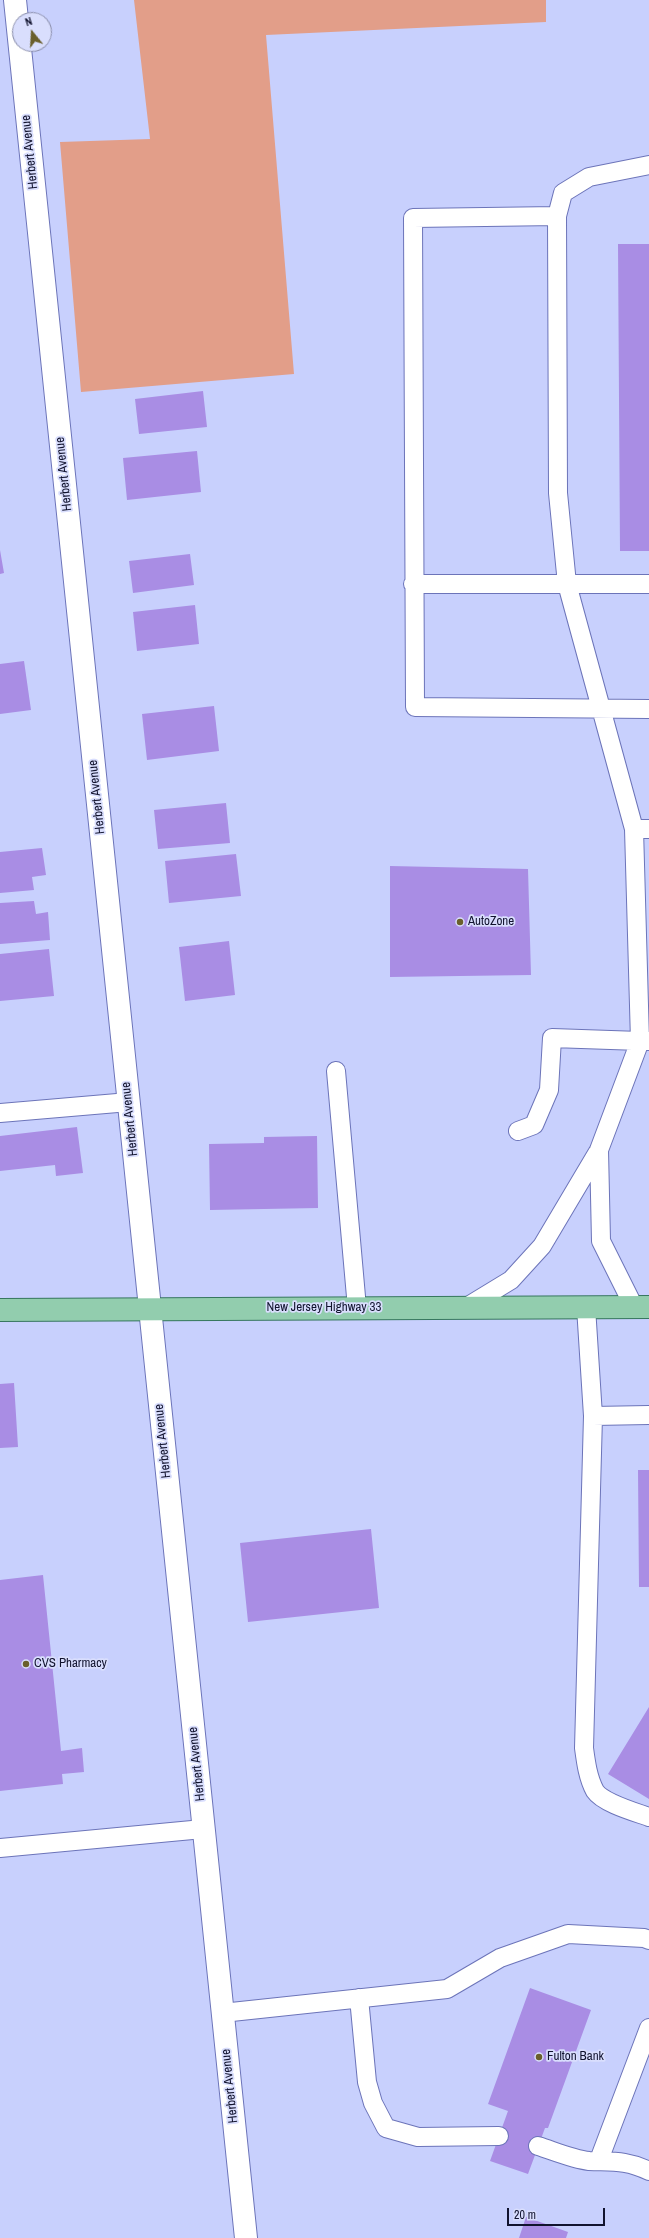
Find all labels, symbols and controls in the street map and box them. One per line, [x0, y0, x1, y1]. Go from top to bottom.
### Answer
north arrow [12, 12, 52, 52]
text: N [23, 14, 34, 29]
street label: Herbert Avenue [18, 114, 42, 190]
street label: Herbert Avenue [52, 436, 76, 512]
street label: Herbert Avenue [85, 759, 109, 835]
place label: AutoZone [468, 914, 514, 930]
marker: AutoZone [455, 917, 465, 927]
street label: Herbert Avenue [118, 1081, 142, 1157]
street label: New Jersey Highway 33 [267, 1300, 381, 1316]
street label: Herbert Avenue [151, 1403, 175, 1479]
place label: CVS Pharmacy [34, 1656, 107, 1672]
marker: CVS Pharmacy [21, 1659, 31, 1669]
street label: Herbert Avenue [185, 1726, 209, 1802]
street label: Herbert Avenue [218, 2048, 242, 2124]
place label: Fulton Bank [547, 2049, 604, 2065]
marker: Fulton Bank [534, 2052, 544, 2062]
scale bar [509, 2200, 607, 2226]
text: 20 m [514, 2207, 536, 2223]

